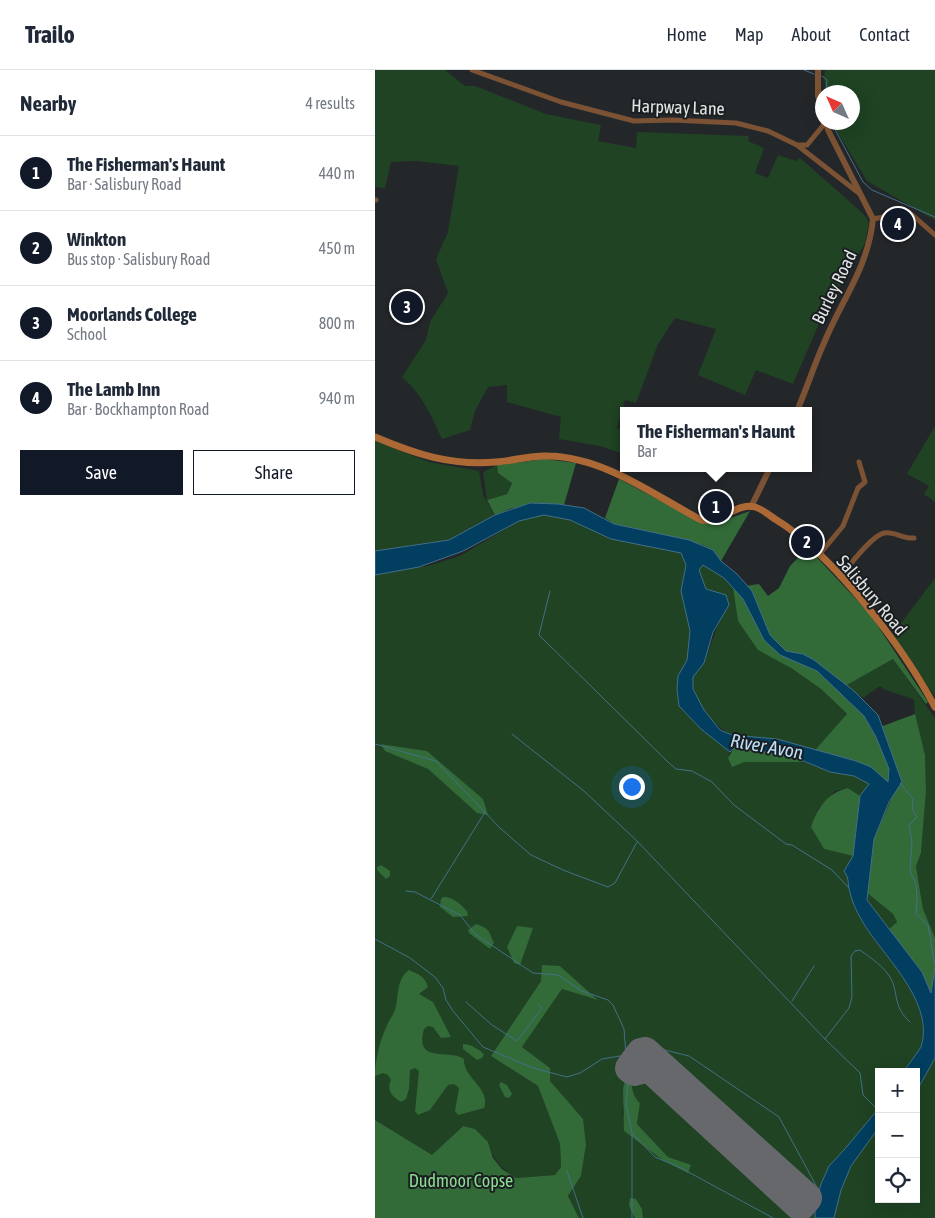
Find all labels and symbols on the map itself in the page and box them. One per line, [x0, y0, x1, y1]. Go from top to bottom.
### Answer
north arrow [815, 85, 860, 130]
street label: Harpway Lane [631, 95, 725, 119]
pin: 4 [882, 205, 914, 243]
street label: Burley Road [807, 247, 861, 327]
pin: 3 [391, 288, 423, 326]
pin: 1 [700, 488, 732, 526]
pin: 2 [791, 523, 823, 561]
street label: Salisbury Road [832, 551, 912, 639]
water label: River Avon [729, 729, 805, 763]
your location [619, 774, 645, 800]
park label: Dudmoor Copse [409, 1170, 513, 1191]

